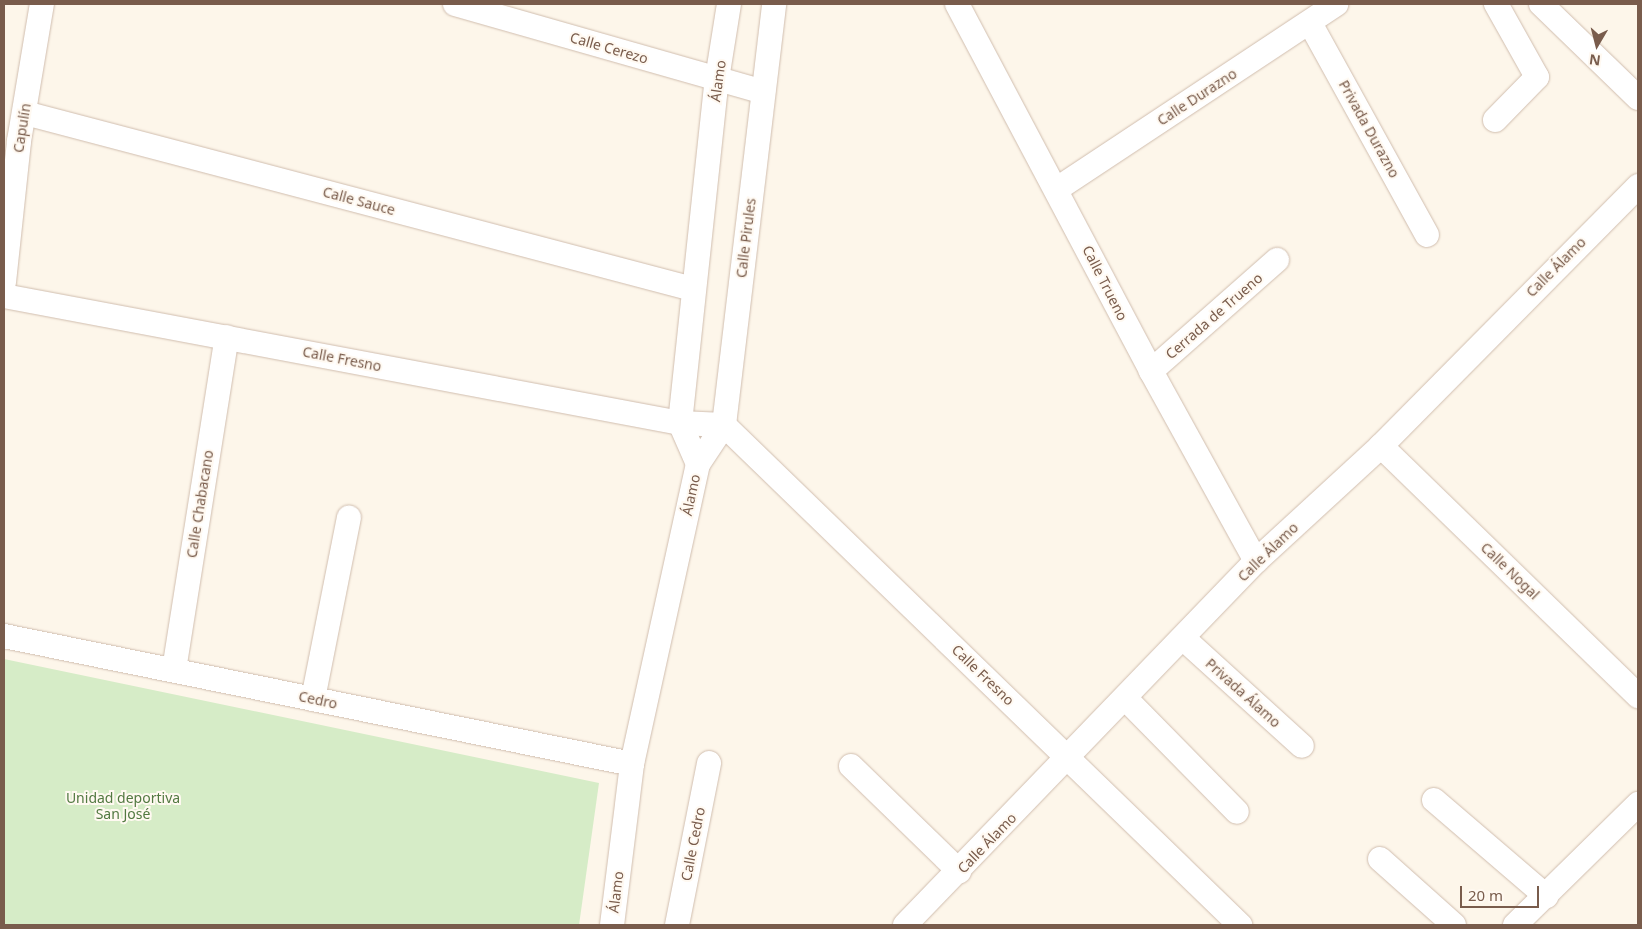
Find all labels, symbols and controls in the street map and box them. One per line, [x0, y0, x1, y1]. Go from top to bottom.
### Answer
north arrow [1572, 20, 1622, 70]
street label: Calle Cerezo [568, 29, 650, 67]
text: N [1588, 50, 1602, 71]
street label: Álamo [707, 59, 729, 103]
street label: Calle Durazno [1154, 65, 1240, 129]
street label: Privada Durazno [1335, 77, 1403, 181]
street label: Capulín [10, 102, 34, 154]
street label: Calle Sauce [321, 183, 397, 219]
street label: Calle Pirules [733, 197, 759, 279]
street label: Calle Álamo [1523, 234, 1589, 300]
street label: Calle Trueno [1079, 243, 1131, 323]
street label: Cerrada de Trueno [1162, 269, 1266, 363]
street label: Calle Fresno [301, 343, 383, 375]
street label: Calle Chabacano [183, 449, 217, 559]
street label: Álamo [678, 473, 704, 517]
street label: Calle Álamo [1234, 519, 1302, 585]
street label: Calle Nogal [1477, 539, 1543, 603]
street label: Calle Fresno [948, 641, 1018, 709]
street label: Privada Álamo [1202, 655, 1284, 731]
street label: Cedro [297, 688, 339, 712]
park label: Unidad deportiva San José [66, 790, 180, 822]
street label: Calle Cedro [678, 806, 708, 882]
street label: Calle Álamo [954, 809, 1020, 877]
street label: Álamo [605, 870, 627, 914]
scale bar [1462, 876, 1541, 908]
text: 20 m [1468, 885, 1503, 905]

